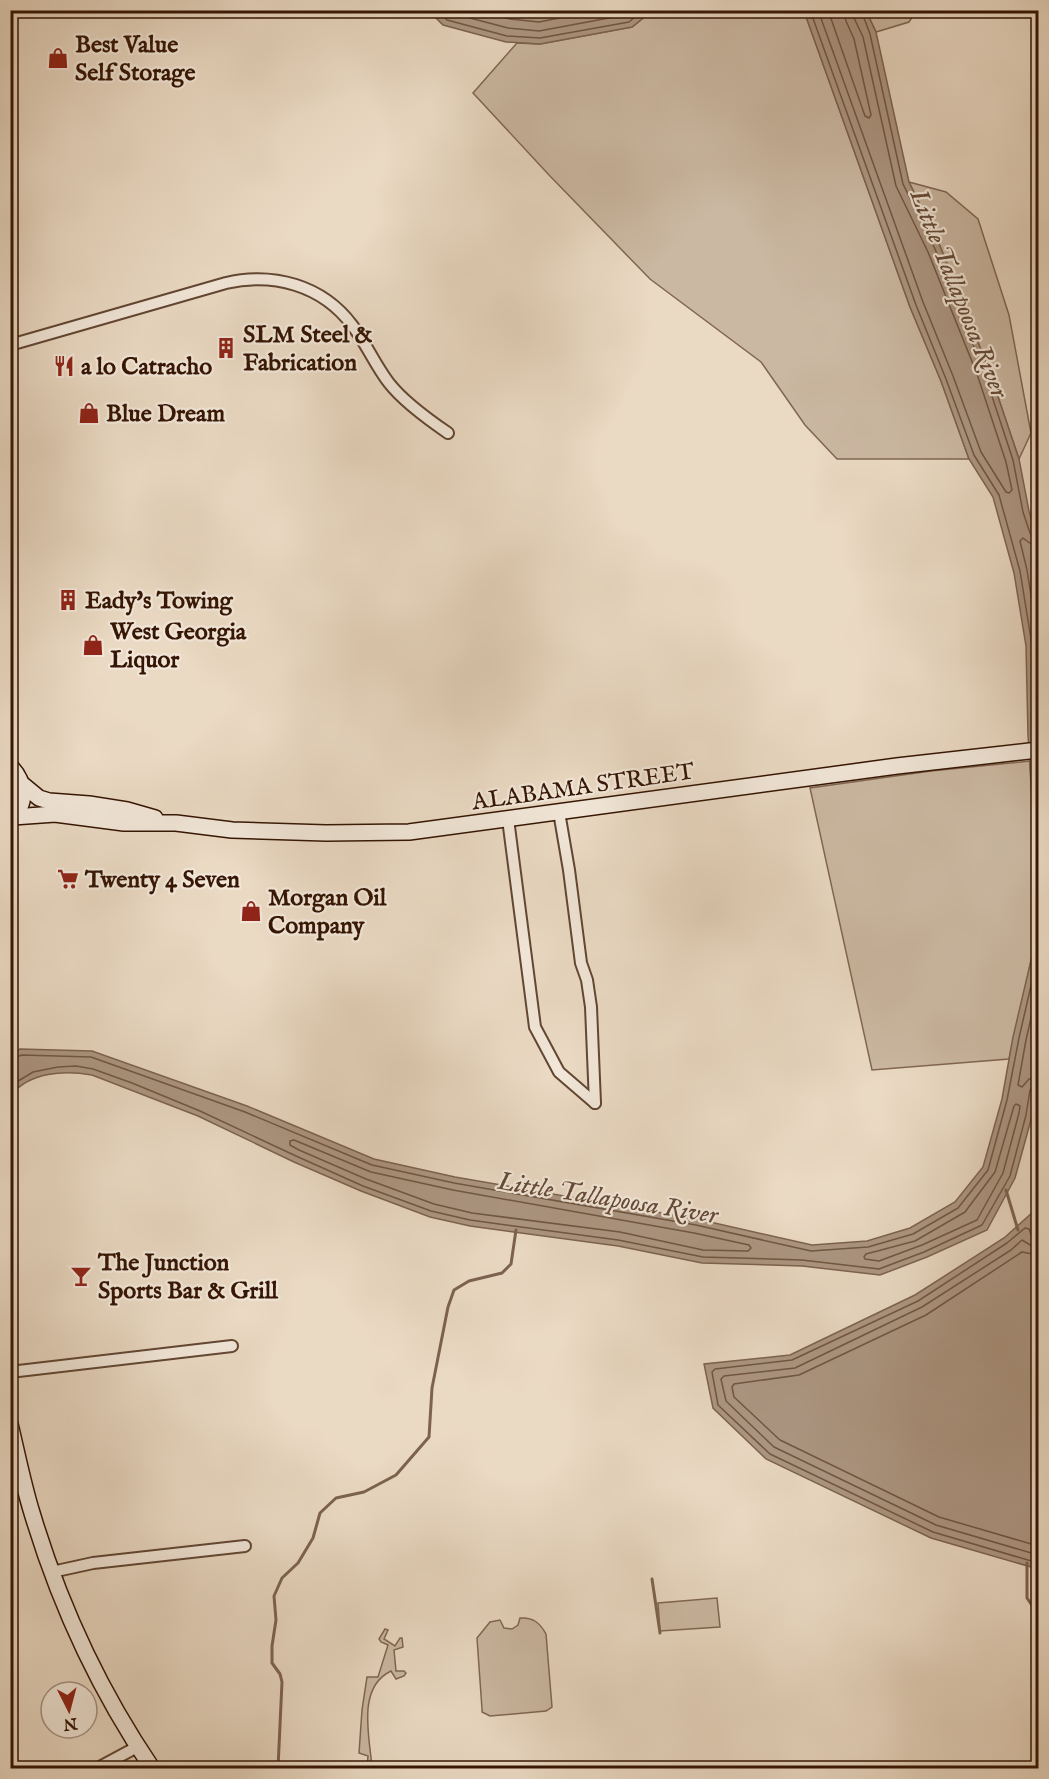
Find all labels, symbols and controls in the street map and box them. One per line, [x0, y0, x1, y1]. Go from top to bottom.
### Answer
place label: Best Value Self Storage [75, 30, 195, 89]
shop icon: Best Value Self Storage [46, 46, 70, 70]
water label: Little Tallapoosa River [901, 183, 1016, 404]
place label: SLM Steel & Fabrication [243, 320, 373, 379]
building icon: SLM Steel & Fabrication [214, 336, 238, 360]
place label: a lo Catracho [81, 352, 212, 383]
restaurant icon: a lo Catracho [52, 354, 76, 378]
place label: Blue Dream [106, 399, 225, 430]
shop icon: Blue Dream [77, 401, 101, 425]
place label: Eady's Towing [85, 586, 234, 617]
building icon: Eady's Towing [56, 588, 80, 612]
place label: West Georgia Liquor [109, 617, 247, 676]
shop icon: West Georgia Liquor [81, 633, 105, 657]
street label: ALABAMA STREET [469, 756, 697, 819]
place label: Twenty 4 Seven [84, 865, 240, 896]
supermarket icon: Twenty 4 Seven [56, 867, 80, 891]
place label: Morgan Oil Company [268, 883, 387, 942]
shop icon: Morgan Oil Company [239, 899, 263, 923]
water label: Little Tallapoosa River [494, 1165, 721, 1232]
place label: The Junction Sports Bar & Grill [97, 1248, 278, 1307]
bar icon: The Junction Sports Bar & Grill [69, 1264, 93, 1288]
north arrow [39, 1680, 99, 1740]
text: N [62, 1712, 79, 1734]

